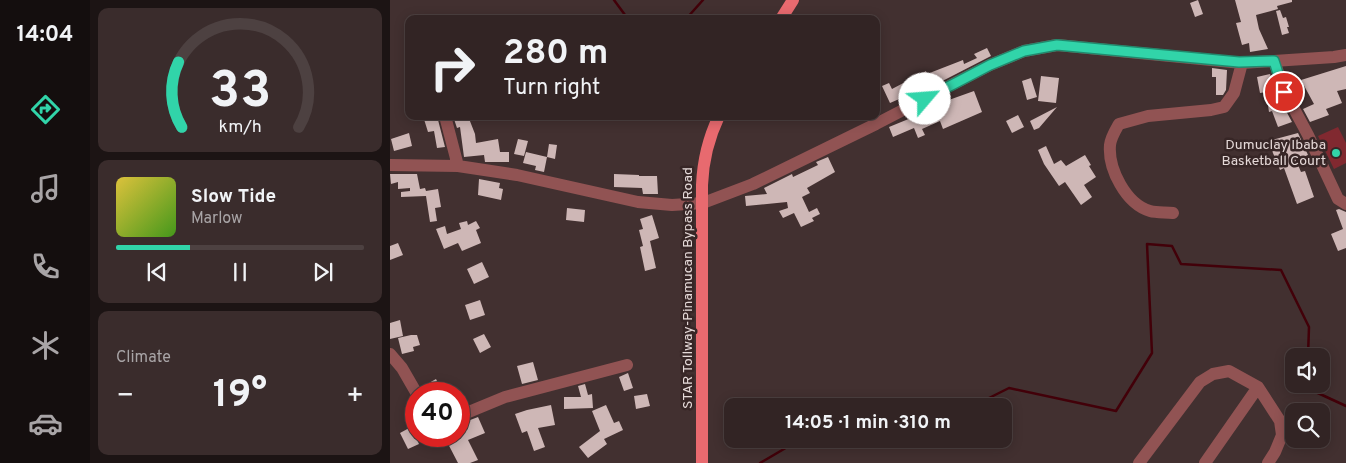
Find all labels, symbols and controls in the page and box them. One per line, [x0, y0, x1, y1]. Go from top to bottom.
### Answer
text: 14:04 [17, 22, 73, 49]
text: 280 m [503, 32, 608, 76]
icon: right [420, 35, 485, 100]
text: 33 [209, 60, 271, 126]
pin [1263, 71, 1305, 113]
position arrow [898, 72, 950, 124]
text: Turn right [503, 75, 600, 102]
icon: arrive [1270, 78, 1298, 106]
icon: directions [28, 92, 63, 127]
text: km/h [218, 116, 262, 139]
place label: Dumuclay Ibaba Basketball Court [1221, 137, 1326, 170]
marker: Dumuclay Ibaba Basketball Court [1330, 147, 1342, 159]
street label: STAR Tollway-Pinamucan Bypass Road [680, 167, 697, 409]
icon: music [28, 171, 63, 206]
text: Slow Tide [191, 185, 276, 209]
text: Marlow [191, 209, 243, 229]
icon: phone [28, 249, 63, 284]
icon: previous [143, 258, 171, 286]
icon: pause [226, 258, 254, 286]
icon: next [309, 258, 337, 286]
icon: climate [28, 328, 63, 363]
text: Climate [116, 348, 171, 368]
map controls [1285, 348, 1330, 448]
button: sound [1285, 348, 1330, 393]
text: 19° [213, 372, 267, 421]
text: − [116, 379, 134, 415]
text: + [346, 379, 364, 415]
speed limit sign: 40 [405, 382, 470, 447]
button: search [1285, 403, 1330, 448]
icon: car [28, 406, 63, 441]
text: 14:05 · 1 min · 310 m [785, 411, 951, 435]

